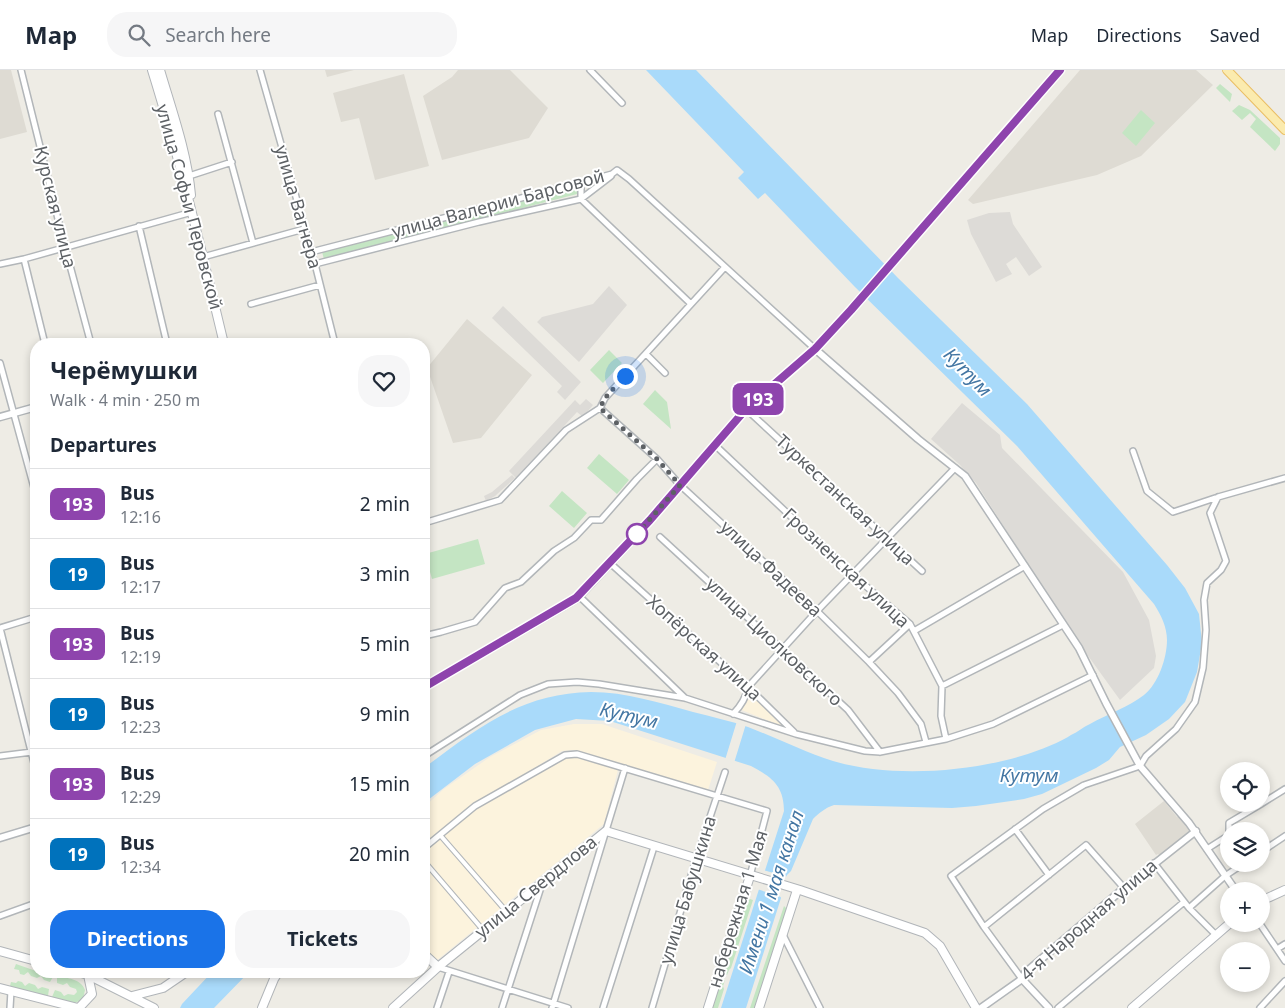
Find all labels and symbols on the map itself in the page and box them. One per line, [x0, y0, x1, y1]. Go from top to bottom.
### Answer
street label: улица Софьи Перовской [151, 101, 229, 312]
street label: улица Вагнера [270, 142, 328, 271]
street label: Курская улица [29, 143, 83, 270]
street label: улица Валерии Барсовой [389, 163, 607, 243]
water label: Кутум [938, 342, 998, 402]
your location [613, 364, 638, 389]
line badge: 193 [729, 383, 787, 415]
street label: Туркестанская улица [771, 429, 920, 570]
street label: Грозненская улица [778, 502, 915, 632]
street label: улица Фадеева [715, 515, 828, 622]
unlabelled marker [626, 523, 648, 545]
street label: улица Циолковского [701, 572, 848, 711]
street label: Хопёрская улица [642, 589, 767, 705]
water label: Кутум [597, 696, 661, 734]
water label: Кутум [1000, 762, 1058, 788]
water label: Имени 1 мая канал [732, 807, 810, 977]
street label: улица Бабушкина [653, 813, 721, 967]
street label: набережная 1 Мая [702, 827, 772, 990]
street label: улица Свердлова [469, 829, 602, 943]
street label: 4-я Народная улица [1015, 853, 1162, 985]

